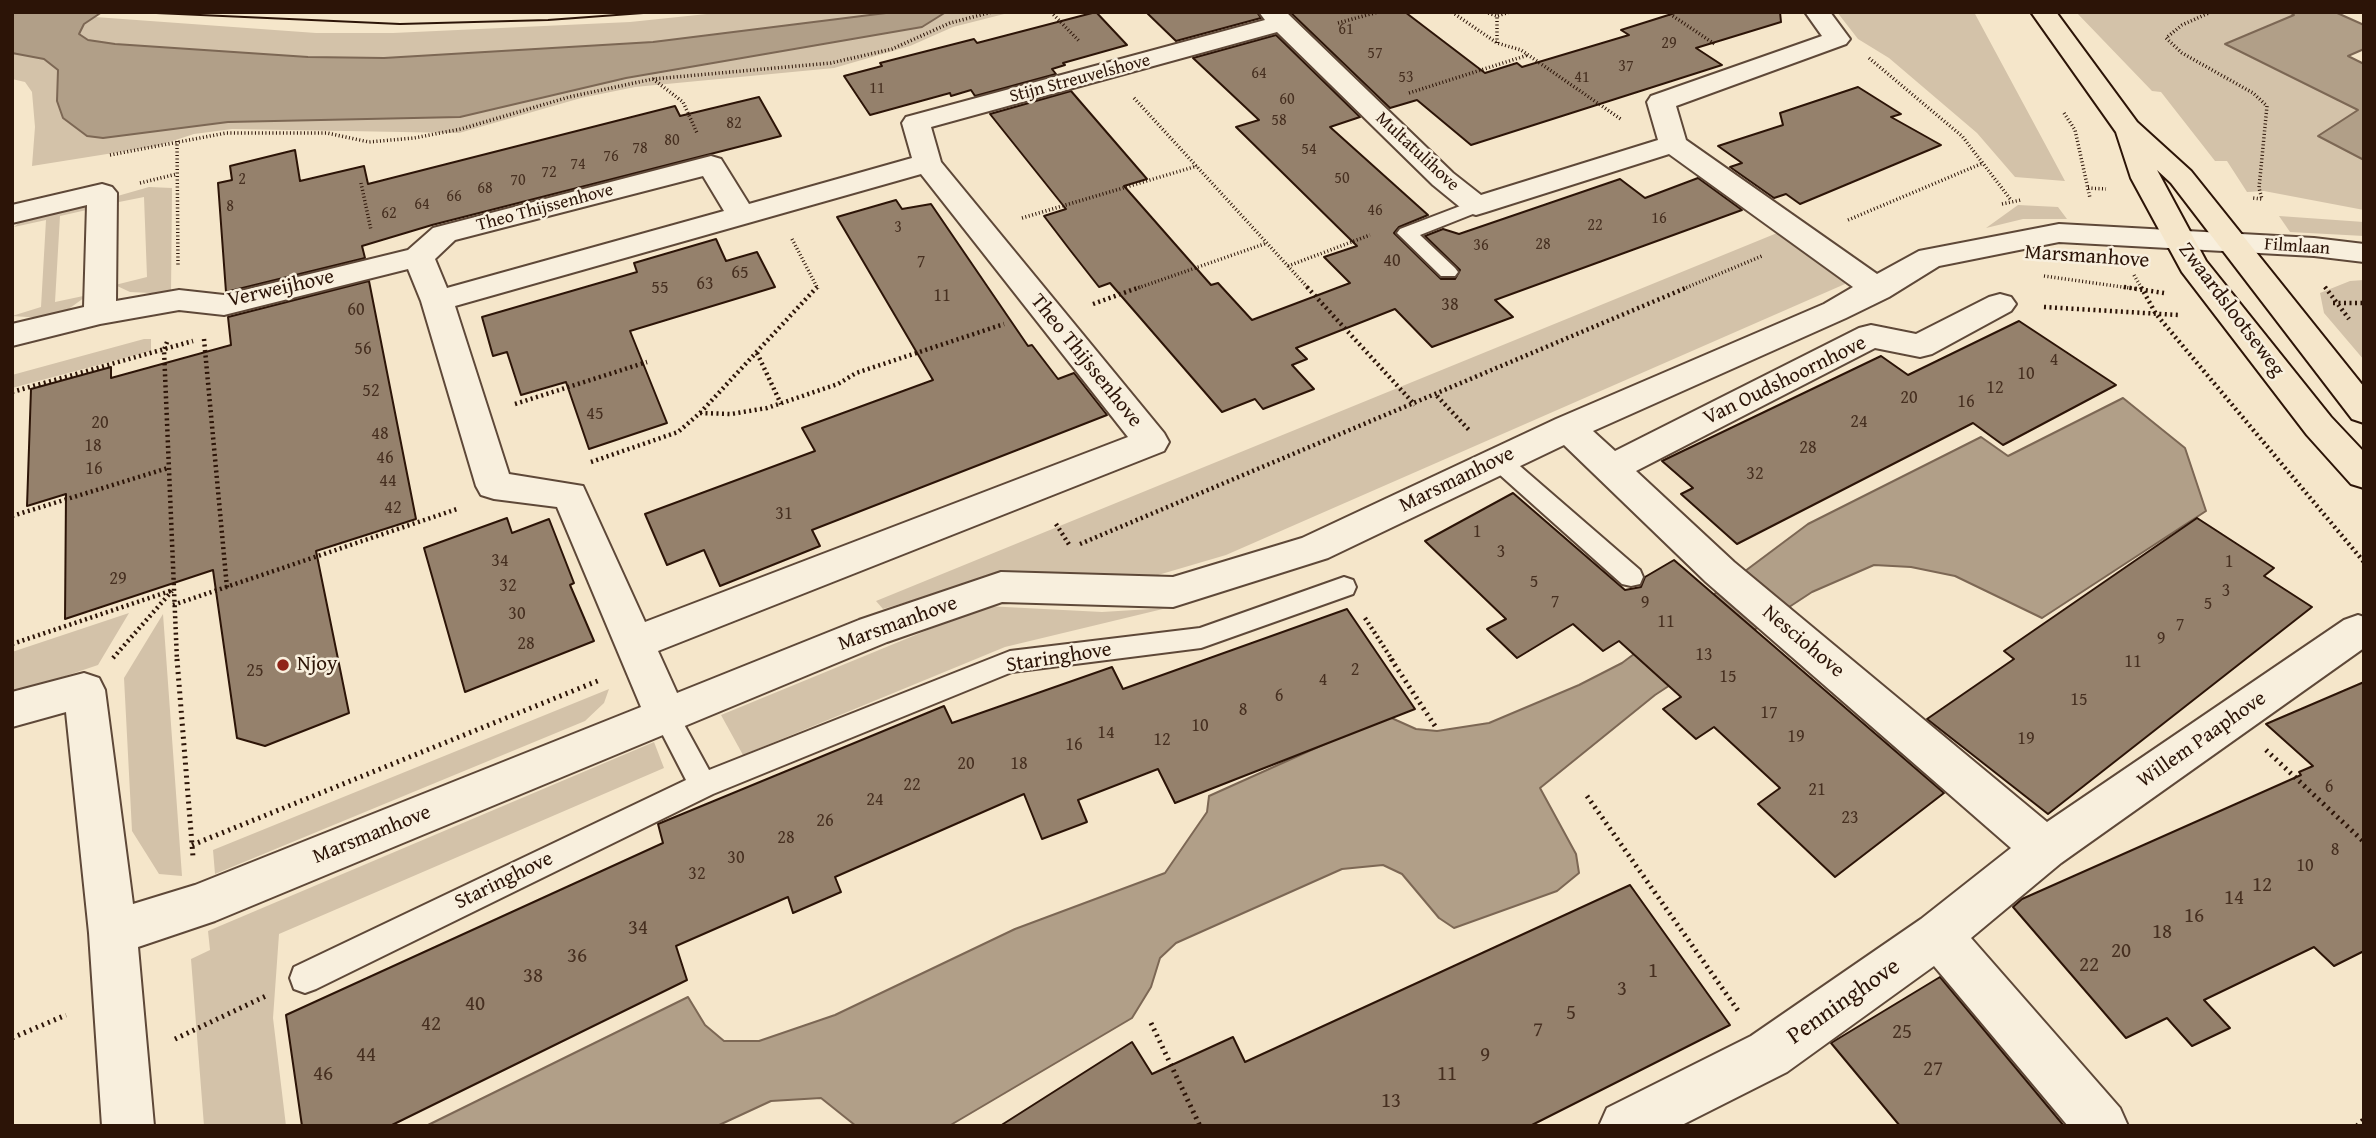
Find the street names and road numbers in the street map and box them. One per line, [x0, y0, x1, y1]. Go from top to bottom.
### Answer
street label: Stijn Streuvelshove [1007, 50, 1153, 108]
street label: Multatulihove [1371, 108, 1463, 196]
street label: Theo Thijssenhove [474, 179, 616, 237]
street label: Filmlaan [2263, 234, 2331, 260]
street label: Zwaardslootseweg [2172, 238, 2290, 382]
street label: Marsmanhove [2024, 240, 2150, 274]
street label: Verweijhove [225, 264, 337, 314]
street label: Theo Thijssenhove [1025, 289, 1147, 433]
street label: Van Oudshoornhove [1699, 331, 1871, 431]
street label: Marsmanhove [1395, 441, 1519, 519]
street label: Marsmanhove [835, 591, 961, 657]
street label: Nesciohove [1757, 600, 1849, 684]
street label: Staringhove [1005, 637, 1113, 679]
street label: Willem Paaphove [2133, 686, 2271, 794]
street label: Marsmanhove [309, 800, 435, 870]
street label: Staringhove [451, 846, 557, 916]
street label: Penninghove [1782, 953, 1906, 1051]

